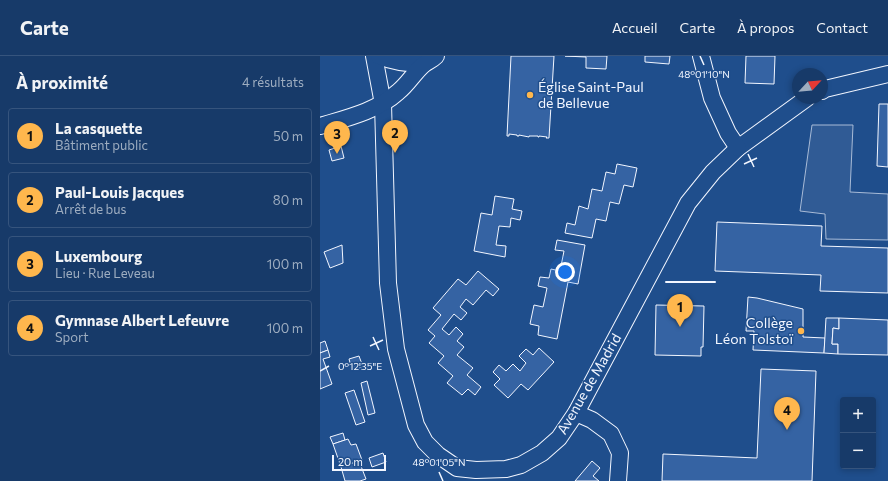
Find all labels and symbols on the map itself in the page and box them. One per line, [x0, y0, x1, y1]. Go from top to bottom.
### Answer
text: 48°01'10"N [678, 68, 730, 80]
north arrow [792, 68, 828, 104]
place label: Église Saint-Paul de Bellevue [538, 78, 644, 111]
marker: Église Saint-Paul de Bellevue [525, 90, 535, 100]
pin: 2 [382, 120, 408, 153]
pin: 3 [324, 121, 350, 154]
your location [555, 262, 575, 282]
pin: 1 [667, 294, 693, 327]
place label: Collège Léon Tolstoï [715, 314, 793, 347]
marker: Collège Léon Tolstoï [796, 326, 806, 336]
street label: Avenue de Madrid [553, 330, 624, 437]
text: 0°12'35"E [338, 360, 382, 372]
pin: 4 [774, 397, 800, 430]
scale bar [332, 453, 386, 472]
text: 48°01'05"N [412, 456, 466, 468]

